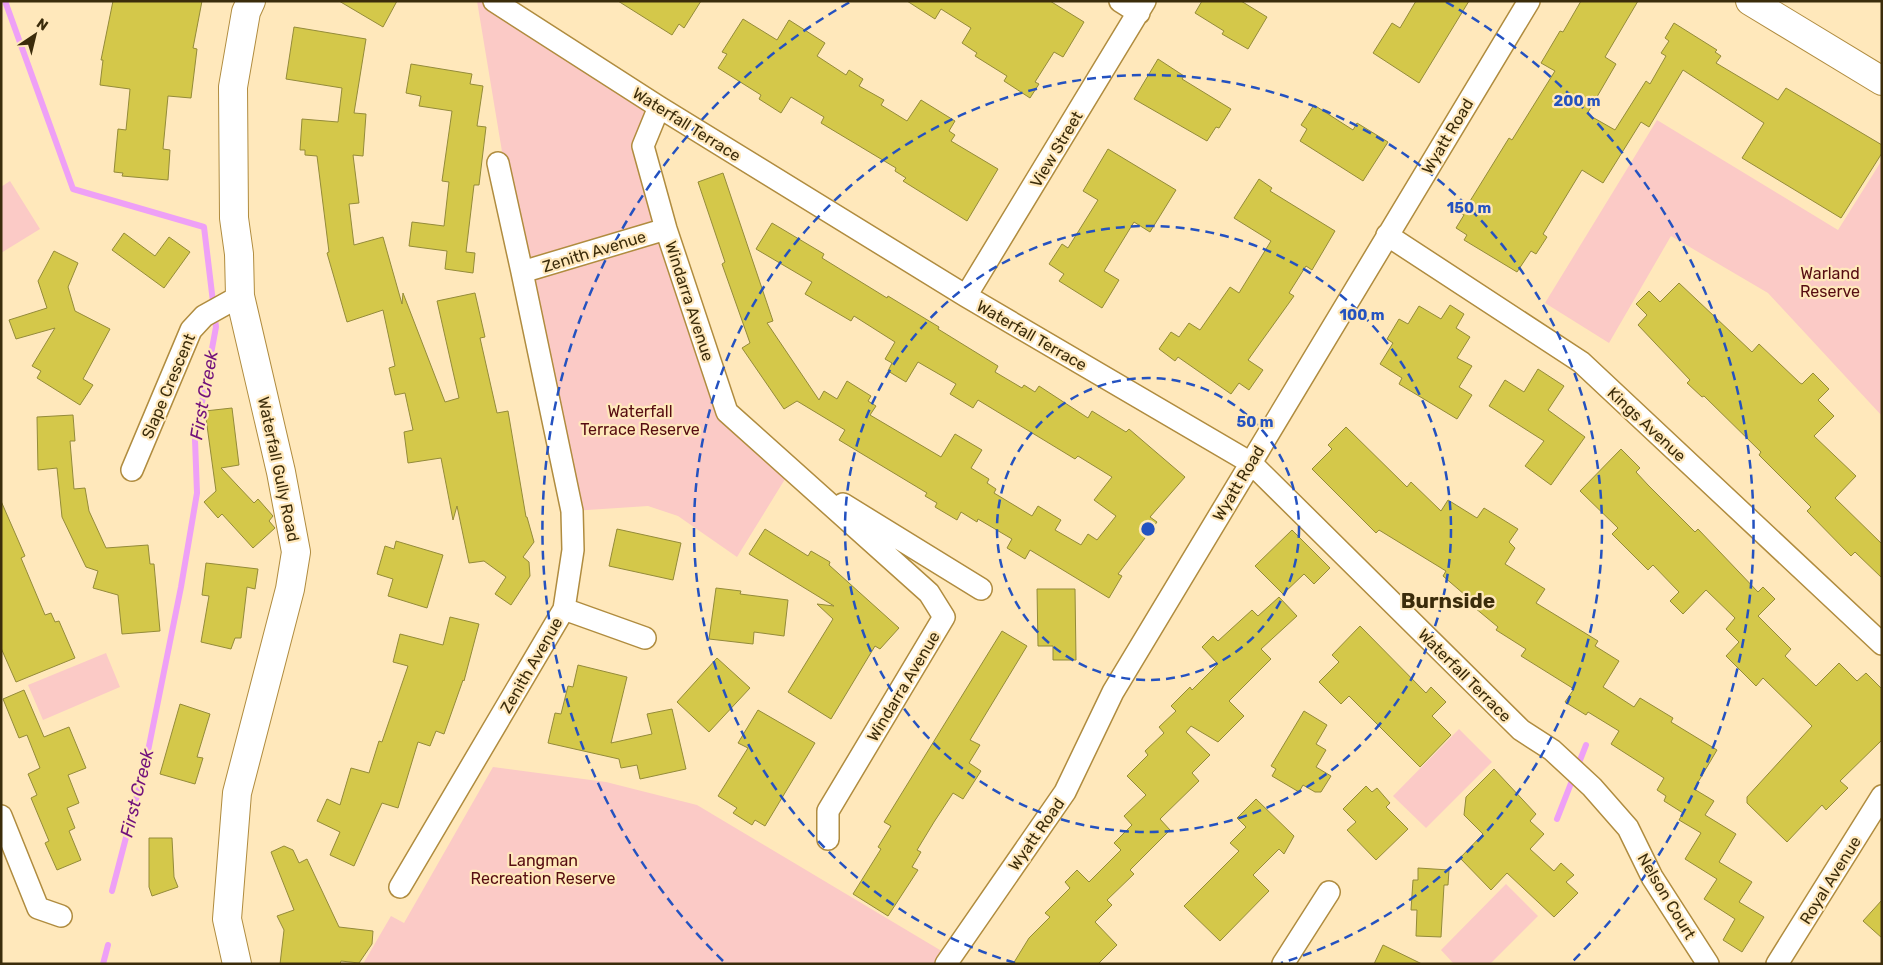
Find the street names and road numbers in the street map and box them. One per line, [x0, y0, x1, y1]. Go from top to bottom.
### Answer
street label: Waterfall Terrace [629, 84, 744, 165]
street label: Wyatt Road [1418, 95, 1477, 177]
street label: View Street [1026, 108, 1087, 191]
street label: Zenith Avenue [540, 227, 648, 276]
street label: Windarra Avenue [661, 239, 718, 364]
street label: Waterfall Terrace [973, 296, 1090, 375]
street label: Slape Crescent [138, 331, 199, 442]
street label: Kings Avenue [1603, 383, 1690, 466]
street label: Waterfall Gully Road [254, 395, 303, 543]
street label: Wyatt Road [1209, 442, 1268, 524]
street label: Zenith Avenue [496, 614, 567, 717]
street label: Waterfall Terrace [1414, 625, 1515, 726]
street label: Windarra Avenue [863, 628, 944, 745]
street label: Wyatt Road [1004, 794, 1068, 874]
street label: Royal Avenue [1796, 833, 1865, 928]
street label: Nelson Court [1634, 850, 1700, 943]

